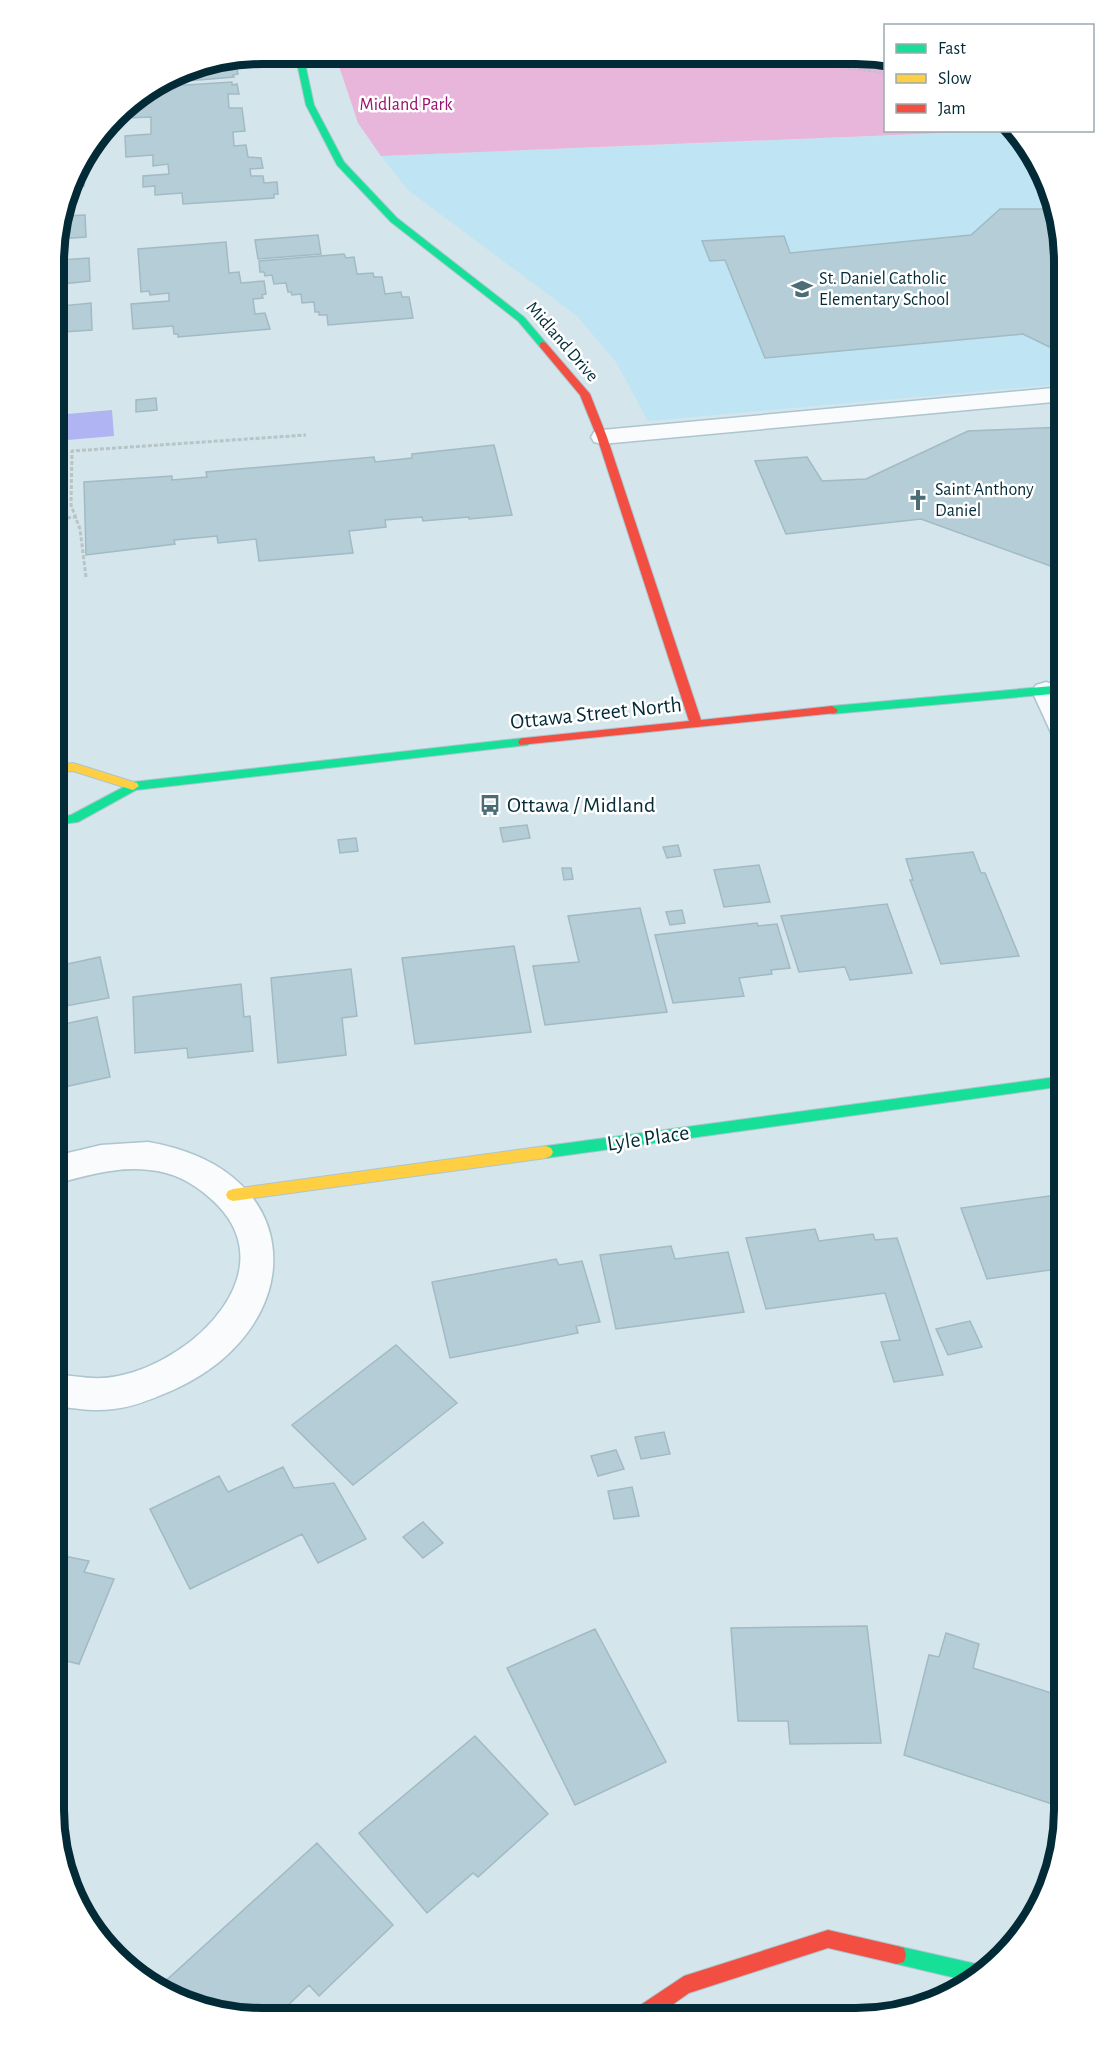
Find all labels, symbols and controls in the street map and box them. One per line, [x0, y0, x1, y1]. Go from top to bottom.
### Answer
legend [884, 24, 1094, 132]
text: Fast [938, 40, 966, 58]
text: Slow [938, 70, 971, 88]
park label: Midland Park [359, 96, 453, 114]
text: Jam [938, 100, 966, 118]
place label: St. Daniel Catholic Elementary School [819, 270, 950, 309]
school or university icon: St. Daniel Catholic Elementary School [790, 277, 814, 301]
street label: Midland Drive [523, 299, 601, 385]
place label: Saint Anthony Daniel [935, 481, 1034, 520]
church icon: Saint Anthony Daniel [906, 488, 930, 512]
street label: Ottawa Street North [509, 693, 683, 733]
bus stop icon: Ottawa / Midland [478, 793, 502, 817]
place label: Ottawa / Midland [507, 794, 655, 816]
street label: Lyle Place [605, 1121, 691, 1155]

